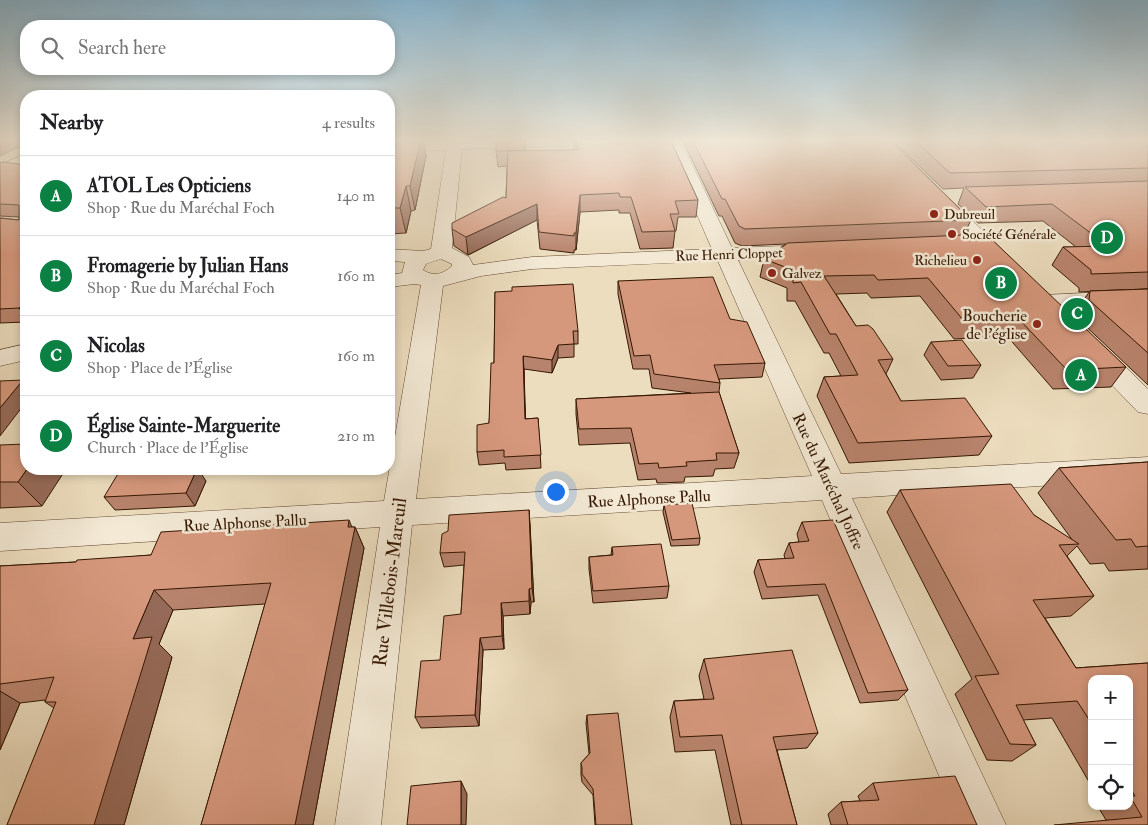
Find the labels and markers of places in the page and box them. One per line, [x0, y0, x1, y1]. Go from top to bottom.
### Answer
place label: Dubreuil [944, 206, 995, 223]
marker: Dubreuil [928, 208, 940, 220]
pin: D [1091, 219, 1123, 257]
place label: Société Générale [962, 226, 1056, 243]
marker: Société Générale [946, 228, 958, 240]
place label: Richelieu [914, 252, 967, 269]
marker: Richelieu [971, 254, 983, 266]
pin: B [985, 264, 1017, 302]
place label: Galvez [782, 265, 822, 282]
marker: Galvez [766, 267, 778, 279]
pin: C [1061, 295, 1093, 333]
place label: Boucherie de l'église [962, 306, 1027, 344]
marker: Boucherie de l'église [1031, 318, 1043, 330]
pin: A [1065, 356, 1097, 394]

